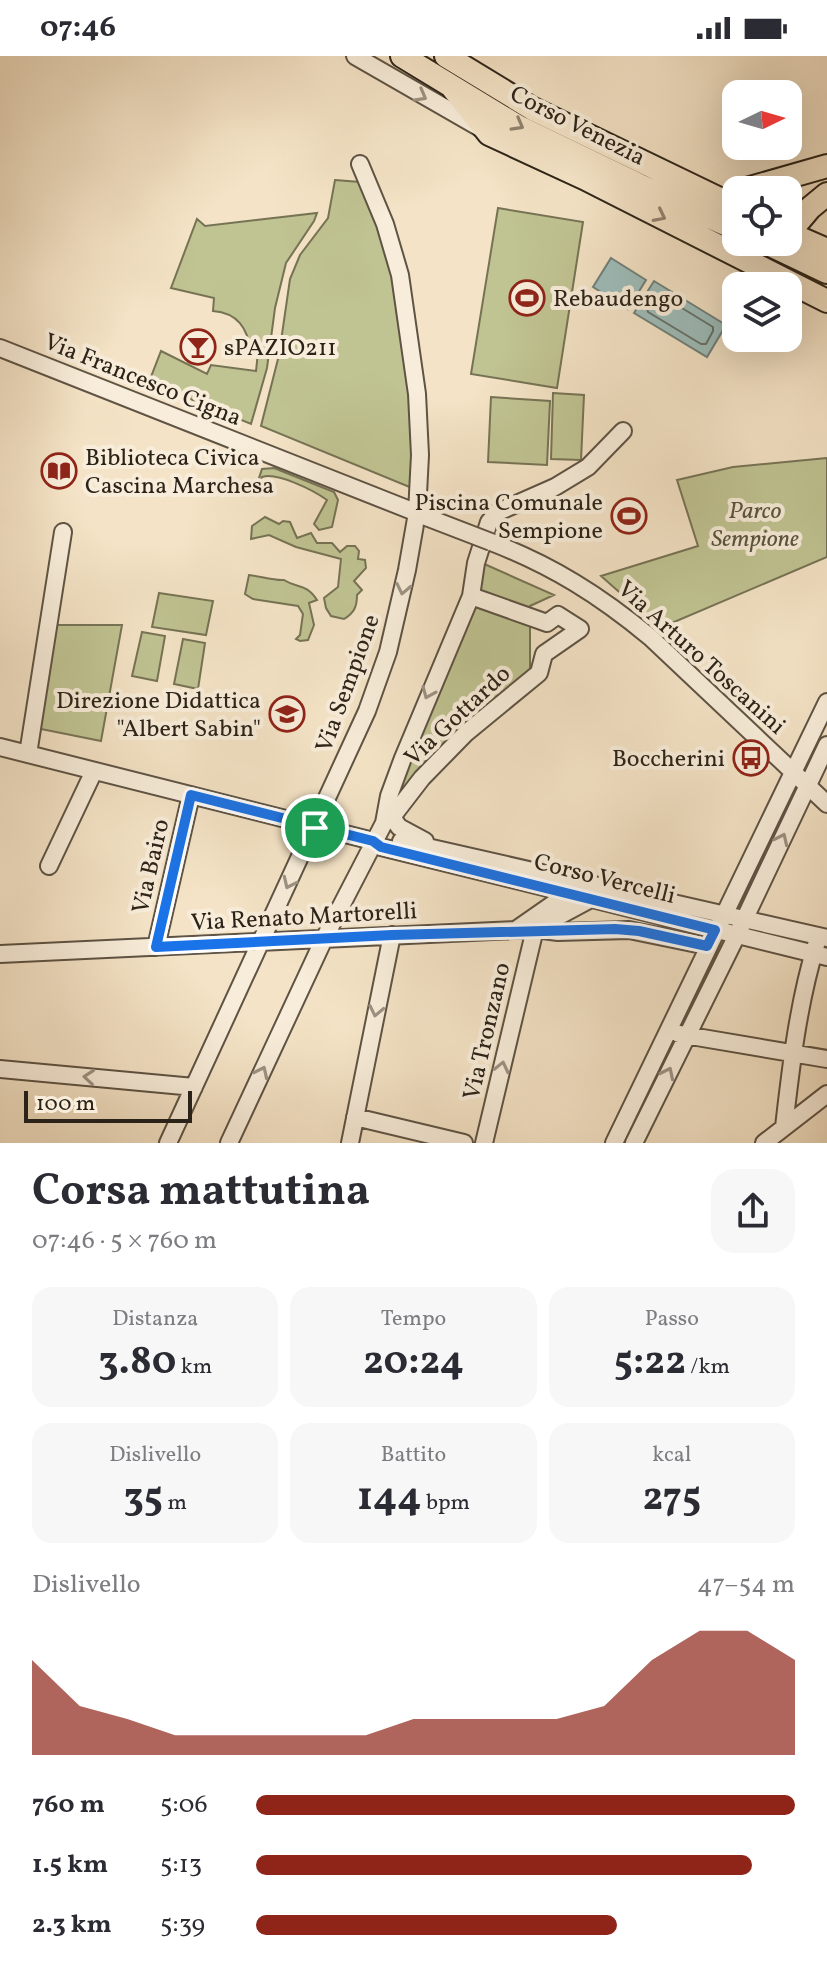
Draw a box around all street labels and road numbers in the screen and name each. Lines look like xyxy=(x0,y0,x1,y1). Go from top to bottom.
street label: Corso Venezia xyxy=(503,78,651,176)
street label: Via Francesco Cigna xyxy=(38,326,246,436)
street label: Via Arturo Toscanini xyxy=(609,574,792,743)
street label: Via Sempione xyxy=(308,610,390,757)
street label: Via Gottardo xyxy=(398,658,519,775)
street label: Via Bairo xyxy=(125,816,179,917)
street label: Corso Vercelli xyxy=(530,846,679,914)
street label: Via Renato Martorelli xyxy=(190,895,418,941)
street label: Via Tronzano xyxy=(456,960,520,1103)

